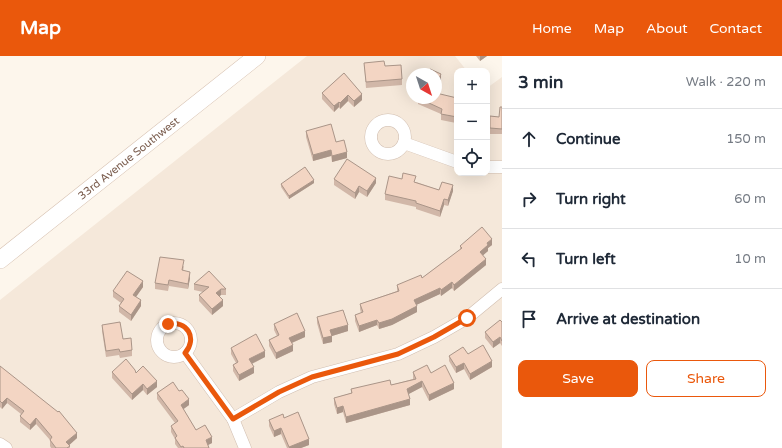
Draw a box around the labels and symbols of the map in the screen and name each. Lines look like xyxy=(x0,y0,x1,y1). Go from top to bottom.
north arrow xyxy=(406,68,442,104)
street label: 33rd Avenue Southwest xyxy=(76,114,182,202)
route start xyxy=(458,309,476,327)
route end xyxy=(159,315,177,333)

